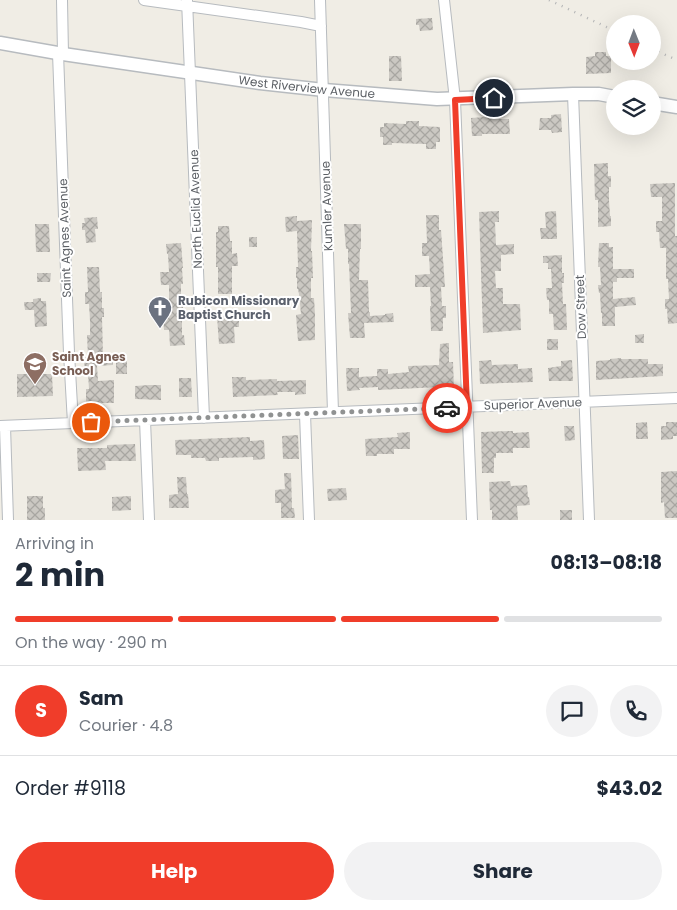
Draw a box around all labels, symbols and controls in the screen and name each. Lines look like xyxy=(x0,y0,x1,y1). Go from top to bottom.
north arrow xyxy=(606,15,661,70)
map controls xyxy=(606,15,661,135)
street label: West Riverview Avenue xyxy=(237,71,376,102)
pin xyxy=(473,77,515,119)
button: layers xyxy=(606,80,661,135)
icon: home xyxy=(480,84,508,112)
street label: North Euclid Avenue xyxy=(185,149,206,269)
street label: Kumler Avenue xyxy=(316,161,337,251)
street label: Saint Agnes Avenue xyxy=(54,178,75,298)
street label: Dow Street xyxy=(571,275,590,339)
place label: Rubicon Missionary Baptist Church xyxy=(178,292,300,323)
church icon: Rubicon Missionary Baptist Church xyxy=(147,295,173,329)
place label: Saint Agnes School xyxy=(52,348,126,379)
school or university icon: Saint Agnes School xyxy=(22,351,48,385)
courier xyxy=(422,383,472,433)
street label: Superior Avenue xyxy=(484,393,582,414)
icon: car xyxy=(433,394,461,422)
pin xyxy=(70,401,112,443)
icon: bag xyxy=(77,408,105,436)
text: Arriving in xyxy=(15,532,94,555)
text: 08:13–08:18 xyxy=(551,549,662,576)
text: 2 min xyxy=(15,552,105,597)
text: On the way · 290 m xyxy=(15,631,167,654)
text: Sam xyxy=(79,685,124,712)
button: chat xyxy=(546,685,598,737)
button: phone xyxy=(610,685,662,737)
text: S xyxy=(35,697,47,724)
text: Courier · 4.8 xyxy=(79,714,173,737)
text: Order #9118 xyxy=(15,775,126,802)
text: $43.02 xyxy=(597,775,662,802)
button: Help xyxy=(15,842,334,900)
button: Share xyxy=(344,842,662,900)

